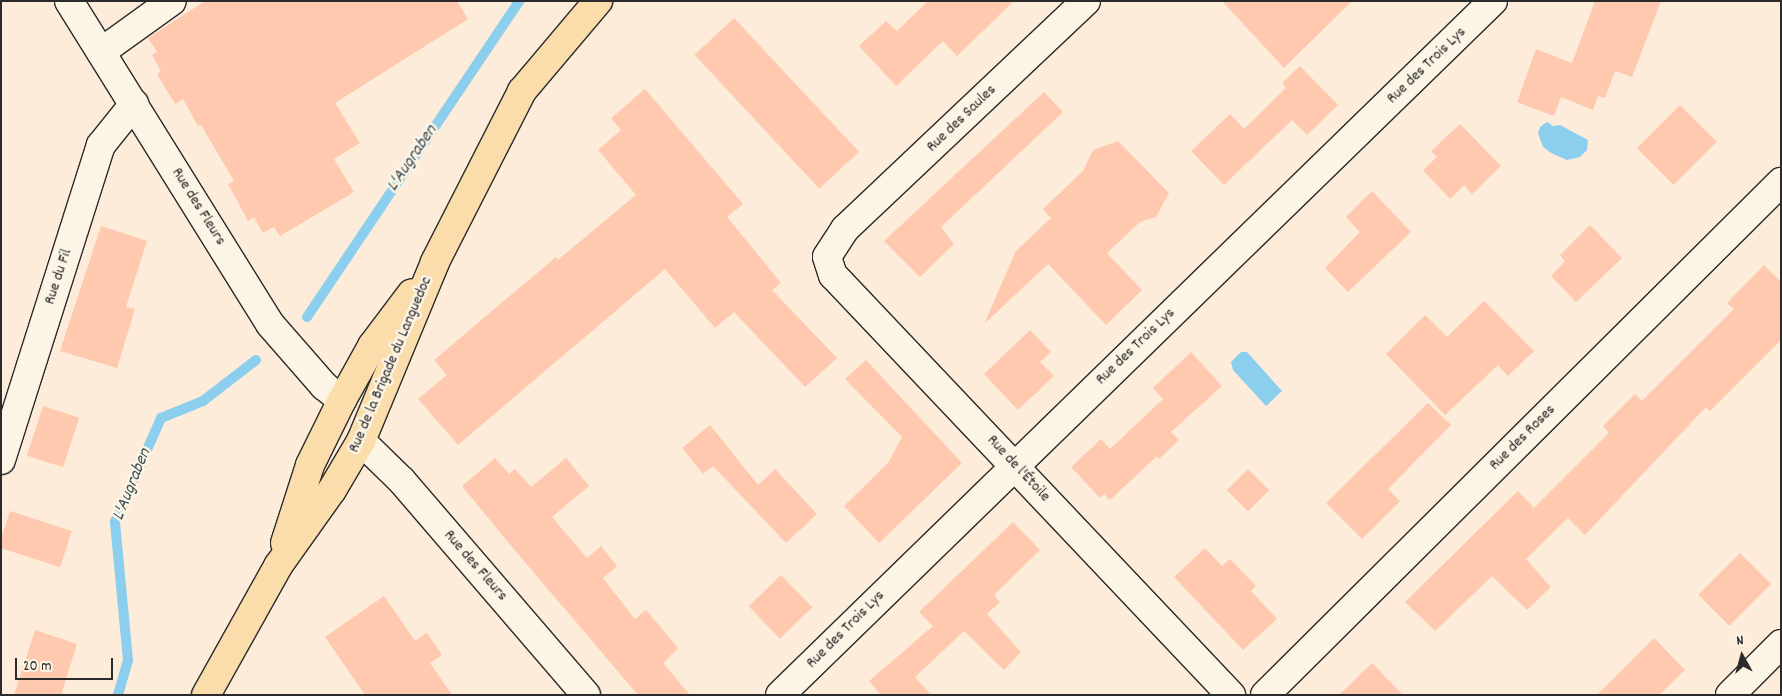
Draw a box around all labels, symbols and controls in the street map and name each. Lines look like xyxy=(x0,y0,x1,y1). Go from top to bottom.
street label: Rue des Trois Lys xyxy=(1383,23,1471,109)
street label: Rue des Saules xyxy=(923,81,1001,157)
water label: L'Augraben xyxy=(383,122,443,196)
street label: Rue des Fleurs xyxy=(167,165,229,249)
street label: Rue du Fil xyxy=(41,247,77,307)
street label: Rue de la Brigade du Languedoc xyxy=(345,274,437,456)
street label: Rue des Trois Lys xyxy=(1092,304,1180,390)
street label: Rue des Roses xyxy=(1486,401,1560,475)
street label: Rue de l'Étoile xyxy=(982,432,1054,506)
water label: L'Augraben xyxy=(109,446,157,524)
street label: Rue des Fleurs xyxy=(439,527,511,605)
street label: Rue des Trois Lys xyxy=(803,587,889,673)
north arrow xyxy=(1717,631,1767,681)
text: N xyxy=(1736,631,1745,651)
scale bar xyxy=(18,648,115,680)
text: 20 m xyxy=(23,656,51,678)

